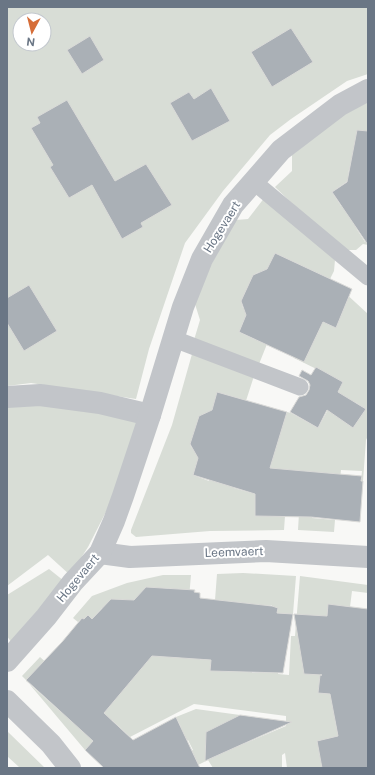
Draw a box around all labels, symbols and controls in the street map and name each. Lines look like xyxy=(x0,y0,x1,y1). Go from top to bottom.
north arrow xyxy=(12,12,52,52)
text: N xyxy=(26,35,36,48)
street label: Hogevaert xyxy=(201,198,244,255)
street label: Leemvaert xyxy=(204,544,264,560)
street label: Hogevaert xyxy=(54,551,102,605)

